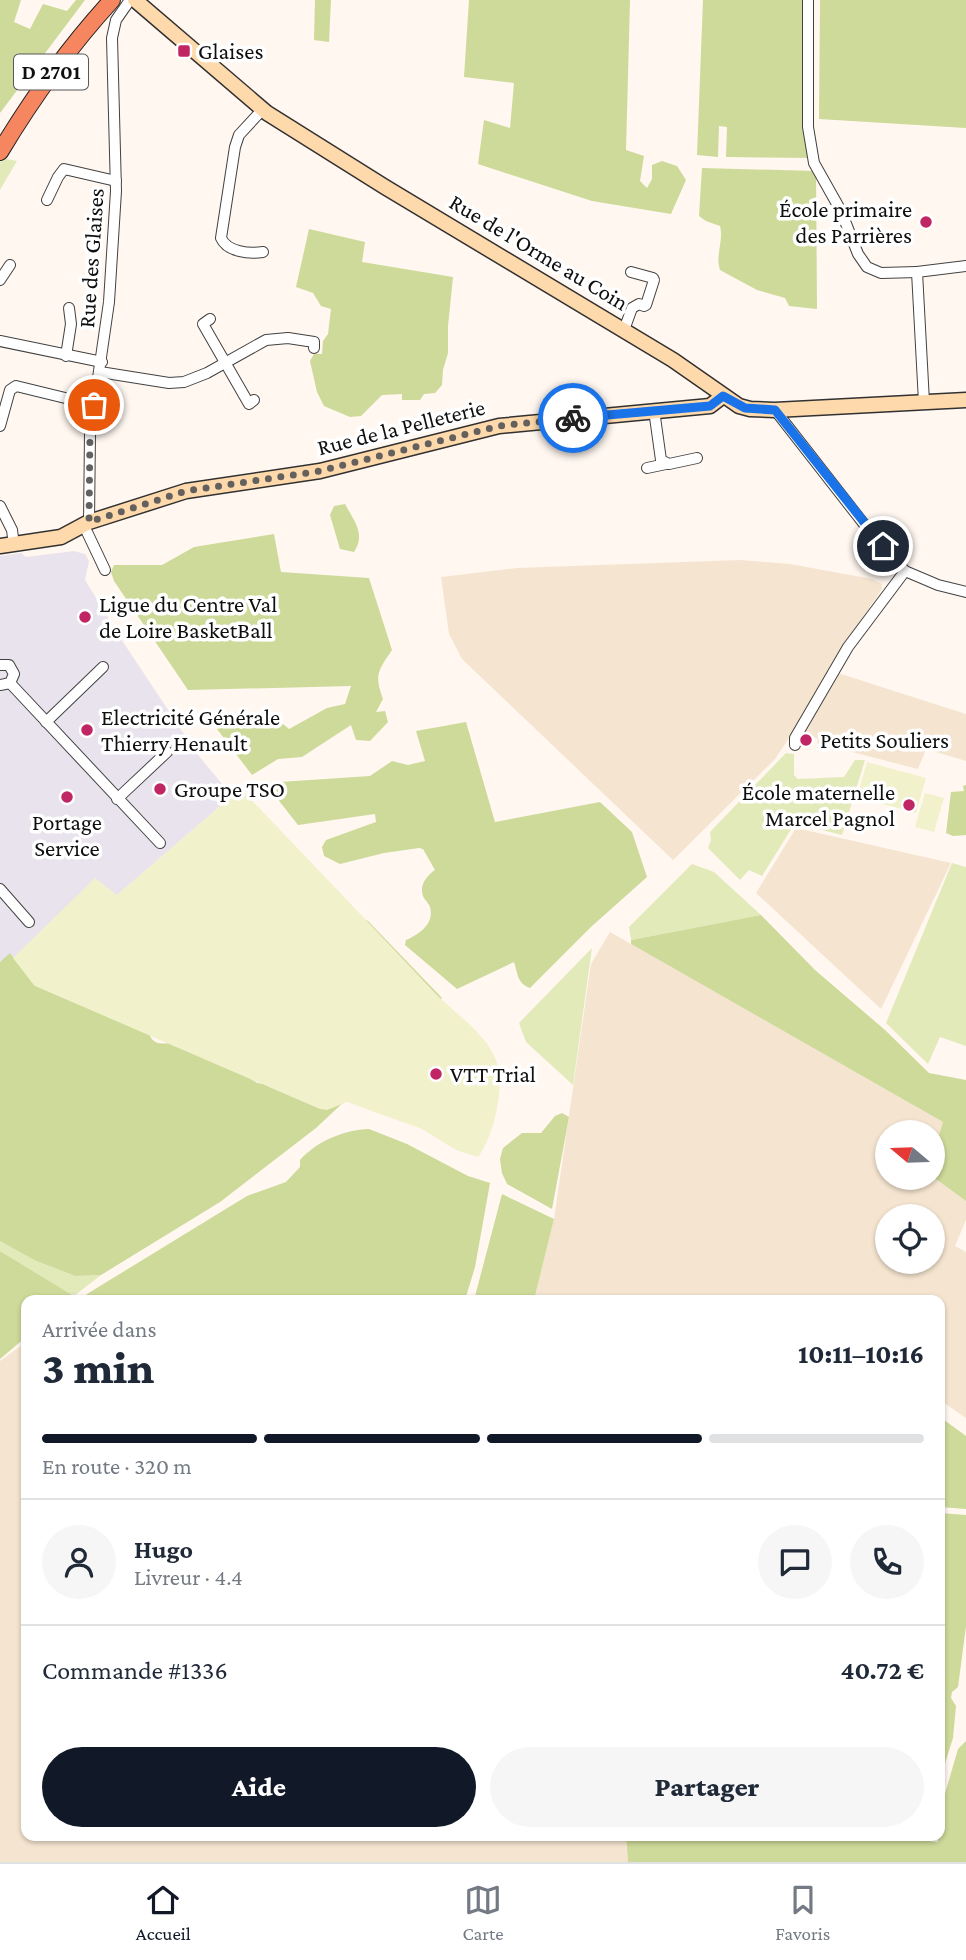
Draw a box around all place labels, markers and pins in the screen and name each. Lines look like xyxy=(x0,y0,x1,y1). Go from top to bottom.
place label: Glaises xyxy=(198,38,263,64)
marker: Glaises xyxy=(176,43,192,59)
place label: École primaire des Parrières xyxy=(779,196,912,248)
marker: École primaire des Parrières xyxy=(918,214,934,230)
pin xyxy=(64,375,124,435)
pin xyxy=(853,516,913,576)
place label: Ligue du Centre Val de Loire BasketBall xyxy=(99,591,277,643)
marker: Ligue du Centre Val de Loire BasketBall xyxy=(77,609,93,625)
place label: Electricité Générale Thierry Henault xyxy=(101,704,280,756)
marker: Electricité Générale Thierry Henault xyxy=(79,722,95,738)
place label: Petits Souliers xyxy=(820,727,949,753)
marker: Petits Souliers xyxy=(798,732,814,748)
place label: Groupe TSO xyxy=(174,776,285,802)
place label: École maternelle Marcel Pagnol xyxy=(742,779,895,831)
marker: Groupe TSO xyxy=(152,781,168,797)
marker: Portage Service xyxy=(59,789,75,805)
marker: École maternelle Marcel Pagnol xyxy=(901,797,917,813)
place label: Portage Service xyxy=(32,809,102,861)
place label: VTT Trial xyxy=(450,1061,536,1087)
marker: VTT Trial xyxy=(428,1066,444,1082)

